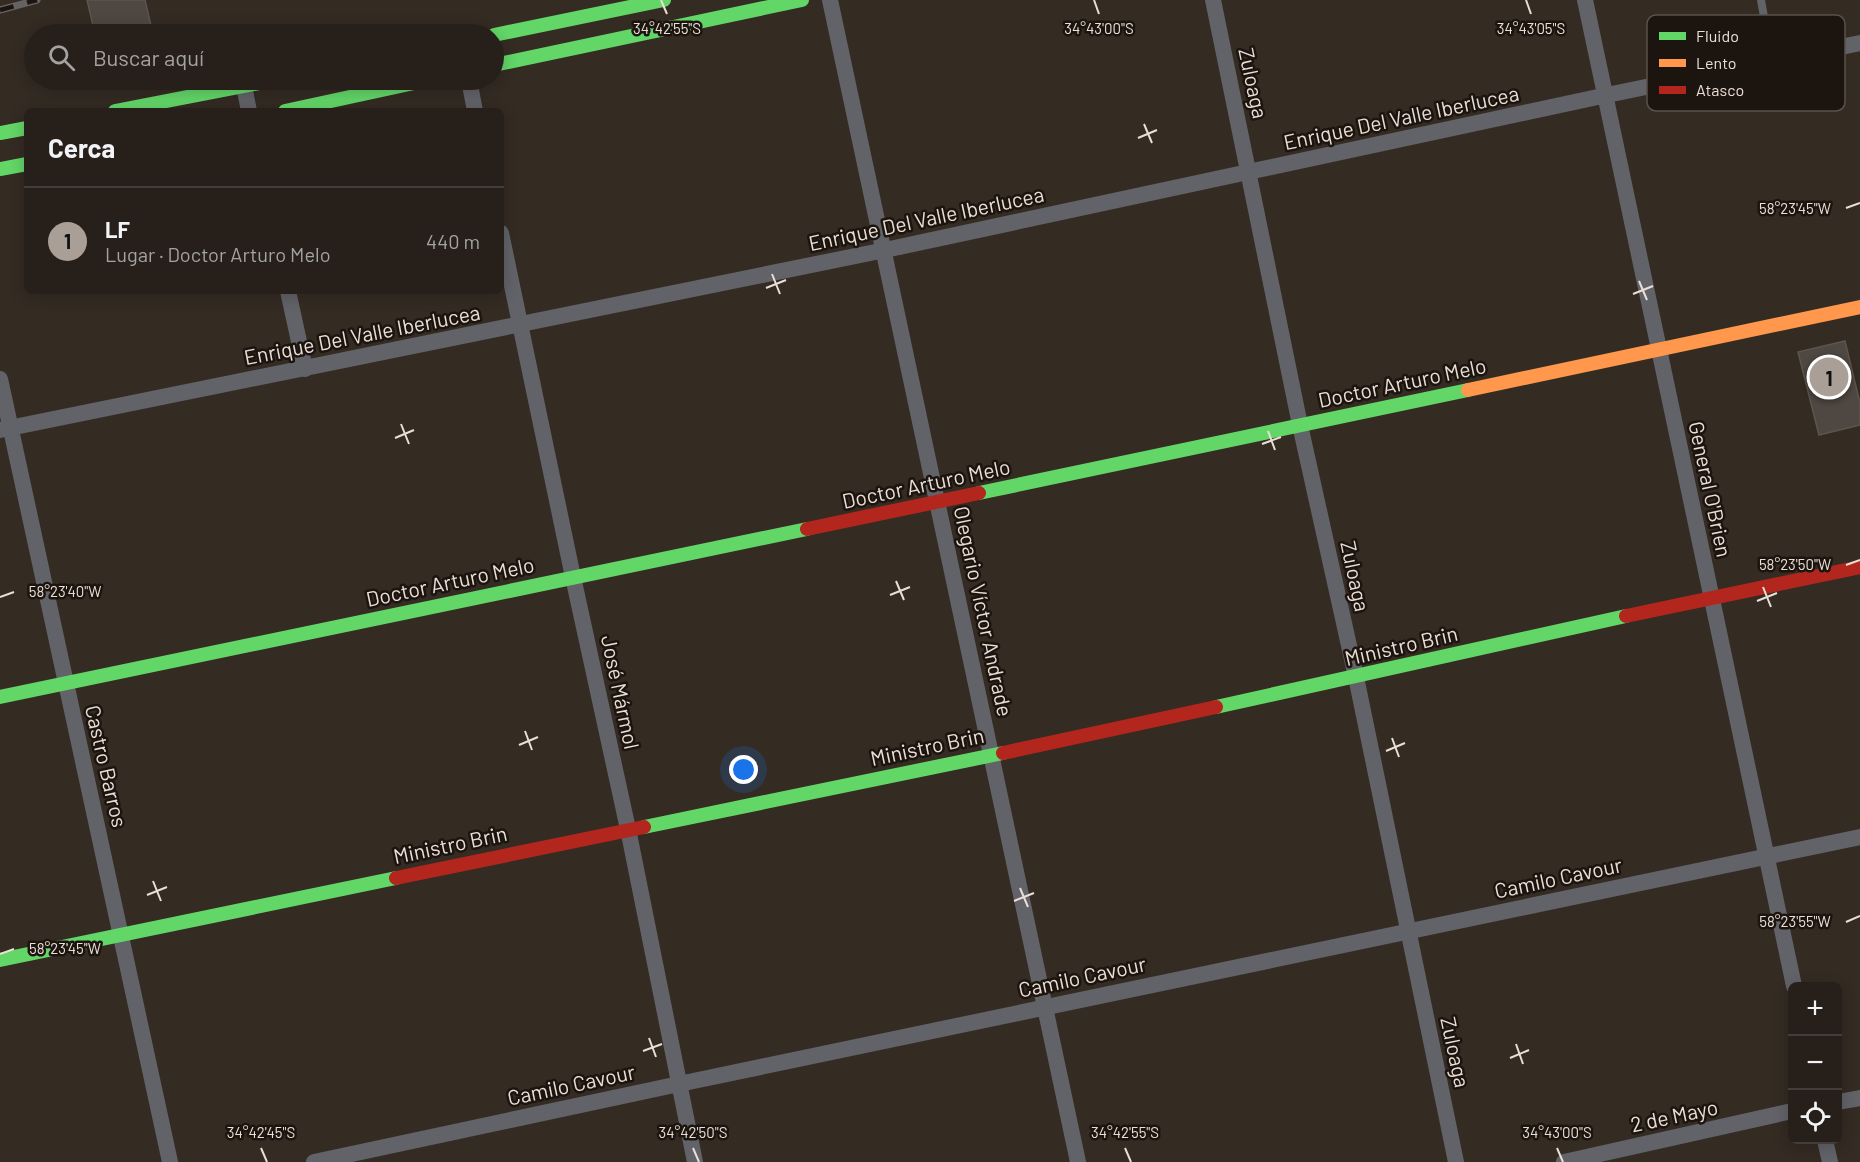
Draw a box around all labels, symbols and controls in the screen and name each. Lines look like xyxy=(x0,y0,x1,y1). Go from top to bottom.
legend xyxy=(1647,15,1845,111)
text: 34°42'55"S xyxy=(633,19,701,37)
text: 34°43'00"S xyxy=(1064,19,1134,37)
text: 34°43'05"S xyxy=(1497,19,1565,37)
search box xyxy=(24,24,504,90)
text: Fluido xyxy=(1696,26,1739,45)
icon: search xyxy=(45,41,78,74)
text: Buscar aquí xyxy=(93,44,204,70)
street label: Zuloaga xyxy=(1234,45,1274,121)
text: Lento xyxy=(1696,53,1737,72)
street label: Enrique Del Valle Iberlucea xyxy=(1281,80,1521,154)
text: Atasco xyxy=(1696,80,1744,99)
text: Cerca xyxy=(48,132,115,163)
street label: Enrique Del Valle Iberlucea xyxy=(806,181,1046,255)
text: 58°23'45"W xyxy=(1759,199,1831,217)
text: LF xyxy=(105,216,130,242)
text: 1 xyxy=(64,229,71,253)
text: 440 m xyxy=(426,229,480,253)
text: Lugar · Doctor Arturo Melo xyxy=(105,242,331,266)
street label: Enrique Del Valle Iberlucea xyxy=(242,299,482,369)
street label: Doctor Arturo Melo xyxy=(1316,352,1488,412)
pin: 1 xyxy=(1810,354,1848,400)
street label: General O'Brien xyxy=(1684,419,1738,559)
street label: Doctor Arturo Melo xyxy=(840,453,1012,513)
street label: Olegario Víctor Andrade xyxy=(949,504,1019,718)
street label: Zuloaga xyxy=(1336,538,1376,614)
street label: Doctor Arturo Melo xyxy=(364,551,536,611)
text: 58°23'50"W xyxy=(1759,555,1831,573)
text: 58°23'40"W xyxy=(29,582,101,600)
street label: Ministro Brin xyxy=(1342,620,1460,670)
street label: José Mármol xyxy=(597,633,645,751)
street label: Castro Barros xyxy=(81,702,133,830)
street label: Ministro Brin xyxy=(868,722,986,770)
your location xyxy=(729,755,758,784)
street label: Ministro Brin xyxy=(391,820,509,868)
street label: Camilo Cavour xyxy=(1492,851,1624,903)
text: 58°23'55"W xyxy=(1759,912,1831,930)
text: 58°23'45"W xyxy=(29,939,101,957)
street label: Camilo Cavour xyxy=(1016,950,1148,1002)
map controls xyxy=(1788,982,1842,1144)
button: + xyxy=(1788,982,1842,1036)
street label: Zuloaga xyxy=(1436,1014,1476,1090)
button: − xyxy=(1788,1036,1842,1090)
street label: Camilo Cavour xyxy=(505,1058,637,1110)
button: locate xyxy=(1788,1090,1842,1144)
street label: 2 de Mayo xyxy=(1628,1094,1720,1136)
text: 34°42'45"S xyxy=(227,1123,295,1141)
text: 34°42'50"S xyxy=(659,1123,727,1141)
text: 34°42'55"S xyxy=(1091,1123,1159,1141)
text: 34°43'00"S xyxy=(1522,1123,1592,1141)

